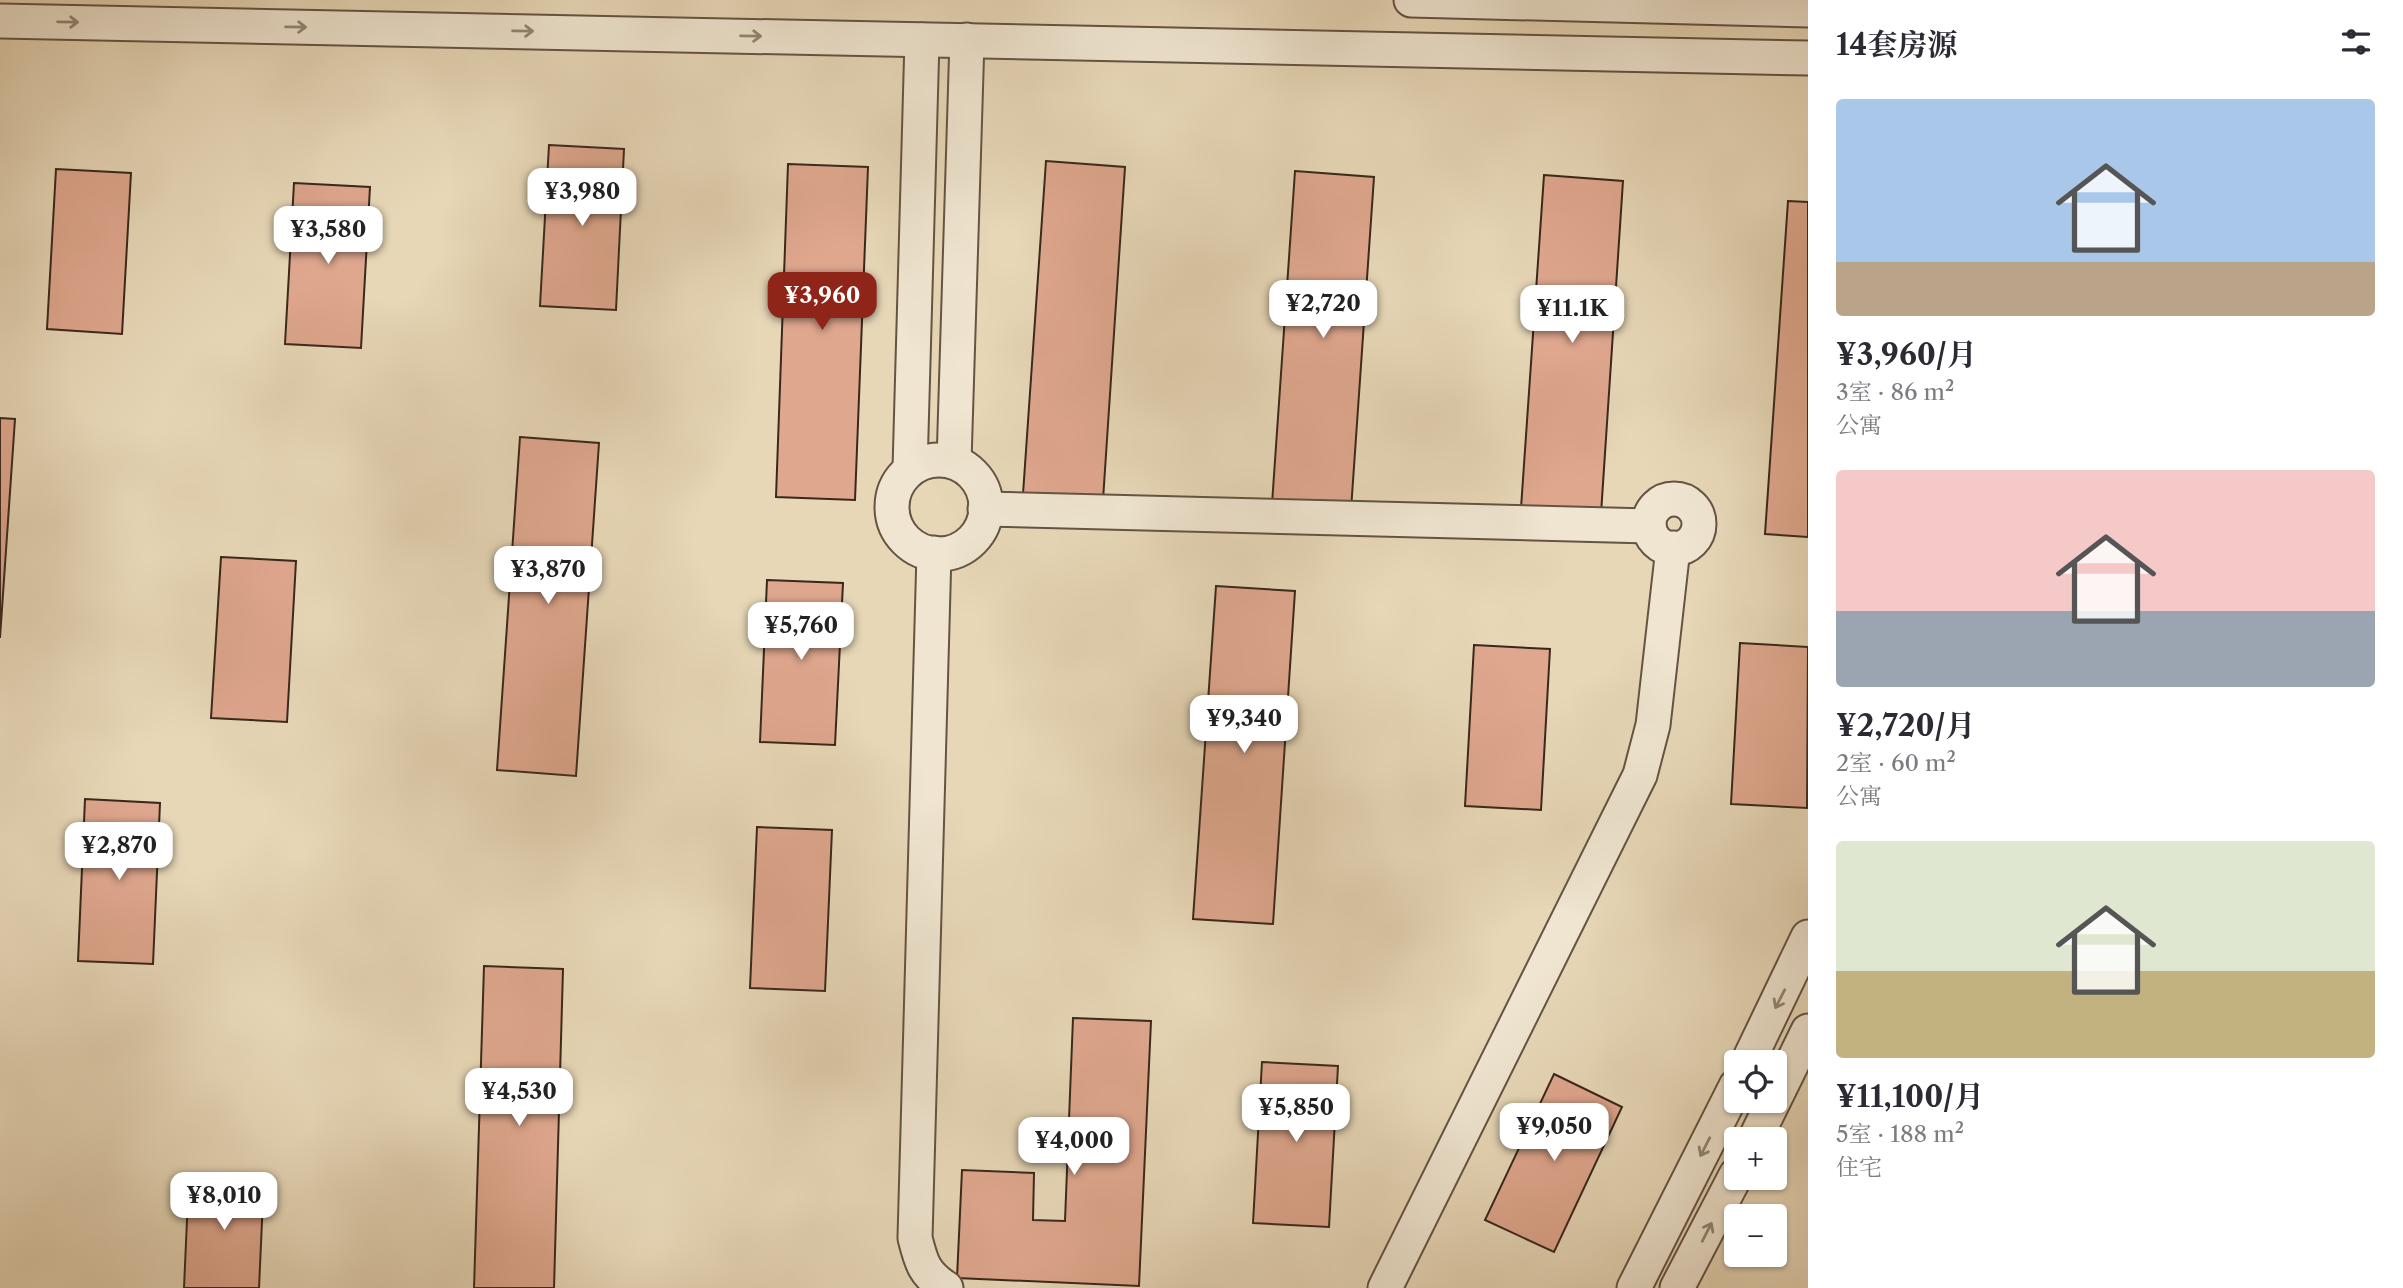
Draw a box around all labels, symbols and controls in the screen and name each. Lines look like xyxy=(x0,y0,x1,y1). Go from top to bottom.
one-way arrow xyxy=(56,15,79,29)
one-way arrow xyxy=(284,20,307,33)
icon: filters xyxy=(2337,23,2375,61)
one-way arrow xyxy=(511,25,534,38)
text: 14套房源 xyxy=(1836,26,1957,63)
one-way arrow xyxy=(739,29,762,43)
icon: home xyxy=(2043,145,2169,271)
pin: ¥3,980 xyxy=(525,168,639,228)
text: ¥3,980 xyxy=(543,177,621,205)
pin: ¥3,580 xyxy=(271,206,385,266)
text: ¥3,580 xyxy=(290,215,366,243)
pin: ¥3,960 xyxy=(765,272,879,332)
pin: ¥2,720 xyxy=(1266,280,1380,340)
text: ¥3,960 xyxy=(784,281,860,309)
pin: ¥11.1K xyxy=(1515,286,1629,345)
text: ¥2,720 xyxy=(1285,289,1361,317)
text: ¥11.1K xyxy=(1536,294,1608,322)
text: ¥3,960/月 xyxy=(1836,336,1977,373)
text: 3室 · 86 m² xyxy=(1836,378,1954,406)
text: 公寓 xyxy=(1836,411,1882,439)
icon: home xyxy=(2043,516,2169,642)
pin: ¥3,870 xyxy=(491,546,605,606)
text: ¥3,870 xyxy=(510,555,586,583)
pin: ¥5,760 xyxy=(744,602,858,662)
text: ¥5,760 xyxy=(764,611,838,639)
pin: ¥9,340 xyxy=(1187,696,1301,755)
text: ¥9,340 xyxy=(1206,704,1282,732)
text: ¥2,720/月 xyxy=(1836,707,1975,744)
text: 2室 · 60 m² xyxy=(1836,749,1956,777)
text: 公寓 xyxy=(1836,782,1882,810)
pin: ¥2,870 xyxy=(62,822,176,882)
text: ¥2,870 xyxy=(81,831,157,859)
icon: home xyxy=(2043,887,2169,1013)
one-way arrow xyxy=(1772,988,1786,1009)
map controls xyxy=(1724,1050,1787,1267)
button: locate xyxy=(1724,1050,1787,1113)
pin: ¥4,530 xyxy=(462,1068,576,1128)
text: ¥4,530 xyxy=(481,1077,557,1105)
text: ¥11,100/月 xyxy=(1836,1078,1984,1115)
pin: ¥5,850 xyxy=(1239,1084,1353,1144)
text: ¥5,850 xyxy=(1258,1093,1334,1121)
pin: ¥9,050 xyxy=(1497,1104,1611,1163)
text: ¥9,050 xyxy=(1516,1112,1592,1140)
pin: ¥4,000 xyxy=(1017,1118,1131,1177)
text: 5室 · 188 m² xyxy=(1836,1120,1964,1148)
text: ¥4,000 xyxy=(1034,1126,1114,1154)
button: + xyxy=(1724,1127,1787,1190)
one-way arrow xyxy=(1698,1136,1712,1157)
text: 住宅 xyxy=(1836,1153,1882,1181)
pin: ¥8,010 xyxy=(167,1172,281,1232)
text: ¥8,010 xyxy=(186,1181,262,1209)
button: − xyxy=(1724,1204,1787,1267)
one-way arrow xyxy=(1700,1222,1714,1242)

